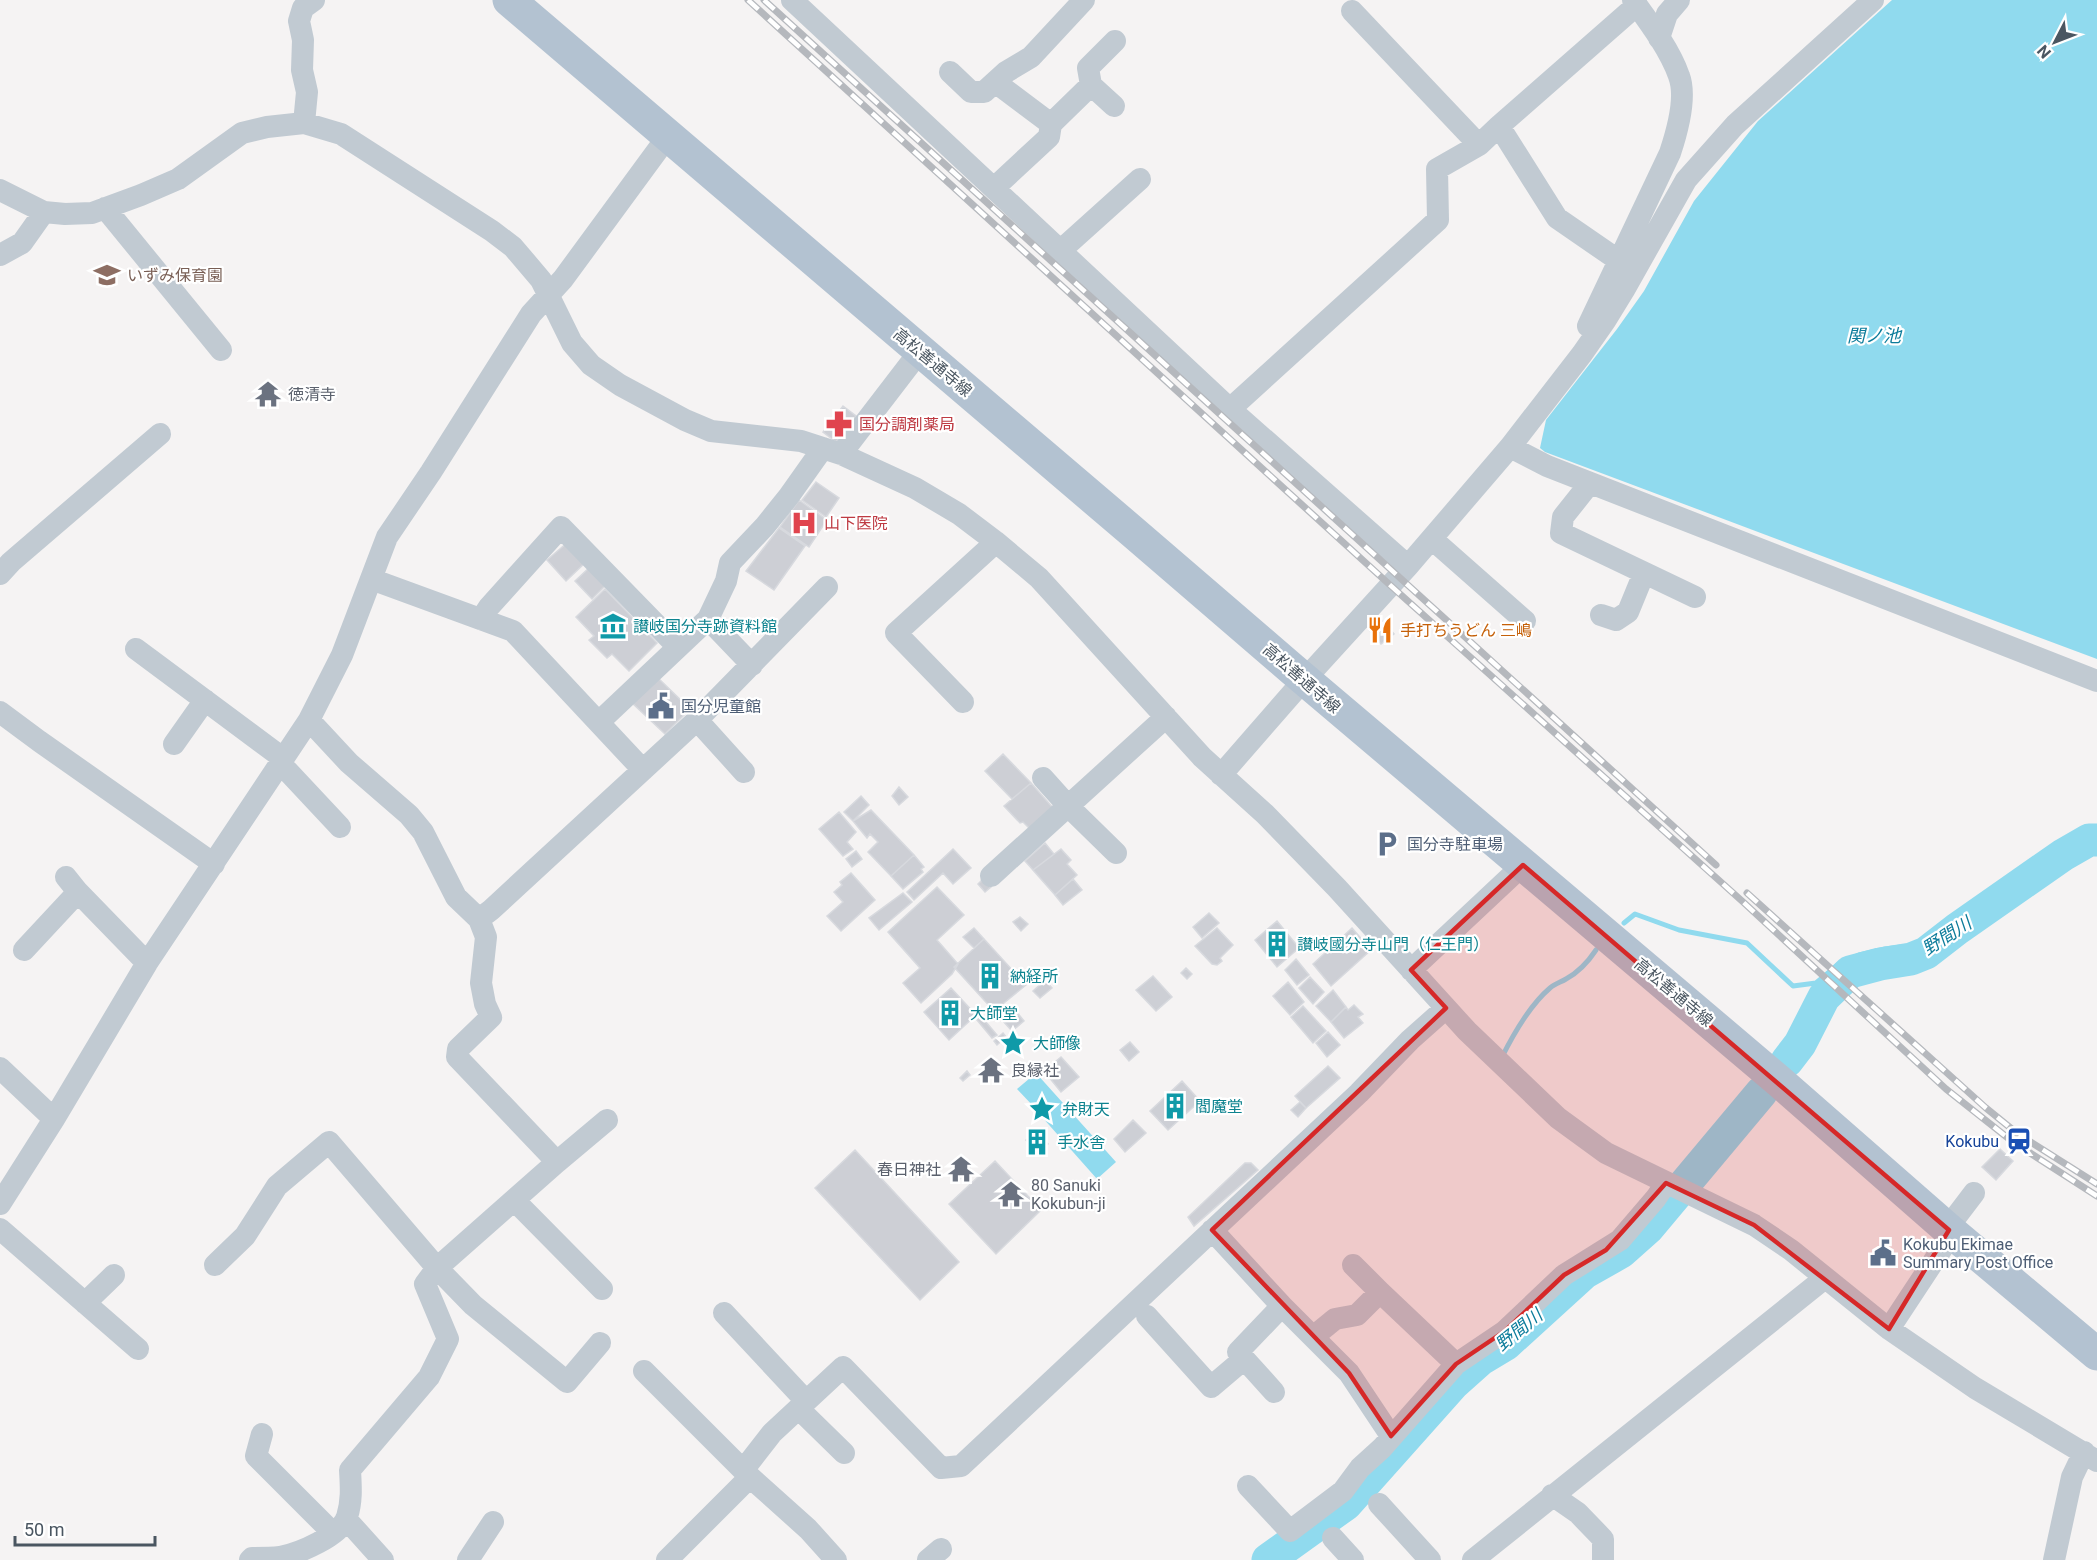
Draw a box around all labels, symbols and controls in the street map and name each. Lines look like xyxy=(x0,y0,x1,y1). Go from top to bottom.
north arrow xyxy=(2025,12,2085,72)
text: N xyxy=(2033,41,2055,62)
school or university icon: いずみ保育園 xyxy=(92,260,122,290)
place label: いずみ保育園 xyxy=(127,266,223,285)
street label: 高松善通寺線 xyxy=(890,324,976,401)
water label: 関ノ池 xyxy=(1847,325,1903,346)
temple icon: 徳清寺 xyxy=(253,379,283,409)
place label: 徳清寺 xyxy=(288,385,336,404)
pharmacy icon: 国分調剤薬局 xyxy=(824,409,854,439)
place label: 国分調剤薬局 xyxy=(859,415,955,434)
hospital icon: 山下医院 xyxy=(789,508,819,538)
place label: 山下医院 xyxy=(824,514,888,533)
museum icon: 讃岐国分寺跡資料館 xyxy=(598,611,628,641)
restaurant icon: 手打ちうどん 三嶋 xyxy=(1365,615,1395,645)
place label: 讃岐国分寺跡資料館 xyxy=(633,617,777,636)
place label: 手打ちうどん 三嶋 xyxy=(1400,621,1532,640)
street label: 高松善通寺線 xyxy=(1259,640,1344,717)
public building icon: 国分児童館 xyxy=(646,691,676,721)
place label: 国分児童館 xyxy=(681,697,761,716)
parking icon: 国分寺駐車場 xyxy=(1372,829,1402,859)
place label: 国分寺駐車場 xyxy=(1407,835,1503,854)
water label: 野間川 xyxy=(1918,911,1977,959)
building icon: 讃岐國分寺山門（仁王門） xyxy=(1262,929,1292,959)
place label: 讃岐國分寺山門（仁王門） xyxy=(1297,935,1489,954)
street label: 高松善通寺線 xyxy=(1631,954,1717,1031)
building icon: 納経所 xyxy=(975,961,1005,991)
place label: 納経所 xyxy=(1010,967,1058,986)
building icon: 大師堂 xyxy=(935,998,965,1028)
place label: 大師堂 xyxy=(970,1004,1018,1023)
place icon: 大師像 xyxy=(998,1028,1028,1058)
place label: 大師像 xyxy=(1033,1034,1081,1053)
temple icon: 良縁社 xyxy=(976,1055,1006,1085)
place label: 良縁社 xyxy=(1011,1061,1059,1080)
building icon: 閻魔堂 xyxy=(1160,1091,1190,1121)
place icon: 弁財天 xyxy=(1027,1094,1057,1124)
place label: 閻魔堂 xyxy=(1195,1097,1243,1116)
place label: 弁財天 xyxy=(1062,1100,1110,1119)
station icon: Kokubu xyxy=(2004,1126,2034,1156)
building icon: 手水舎 xyxy=(1022,1127,1052,1157)
place label: Kokubu xyxy=(1945,1132,1999,1151)
place label: 手水舎 xyxy=(1057,1133,1105,1152)
temple icon: 春日神社 xyxy=(946,1154,976,1184)
place label: 春日神社 xyxy=(877,1160,941,1179)
place label: 80 Sanuki Kokubun-ji xyxy=(1031,1176,1106,1213)
temple icon: 80 Sanuki Kokubun-ji xyxy=(996,1179,1026,1209)
place label: Kokubu Ekimae Summary Post Office xyxy=(1903,1235,2053,1272)
public building icon: Kokubu Ekimae Summary Post Office xyxy=(1868,1238,1898,1268)
water label: 野間川 xyxy=(1491,1303,1548,1355)
scale bar xyxy=(15,1509,154,1547)
text: 50 m xyxy=(24,1519,64,1540)

